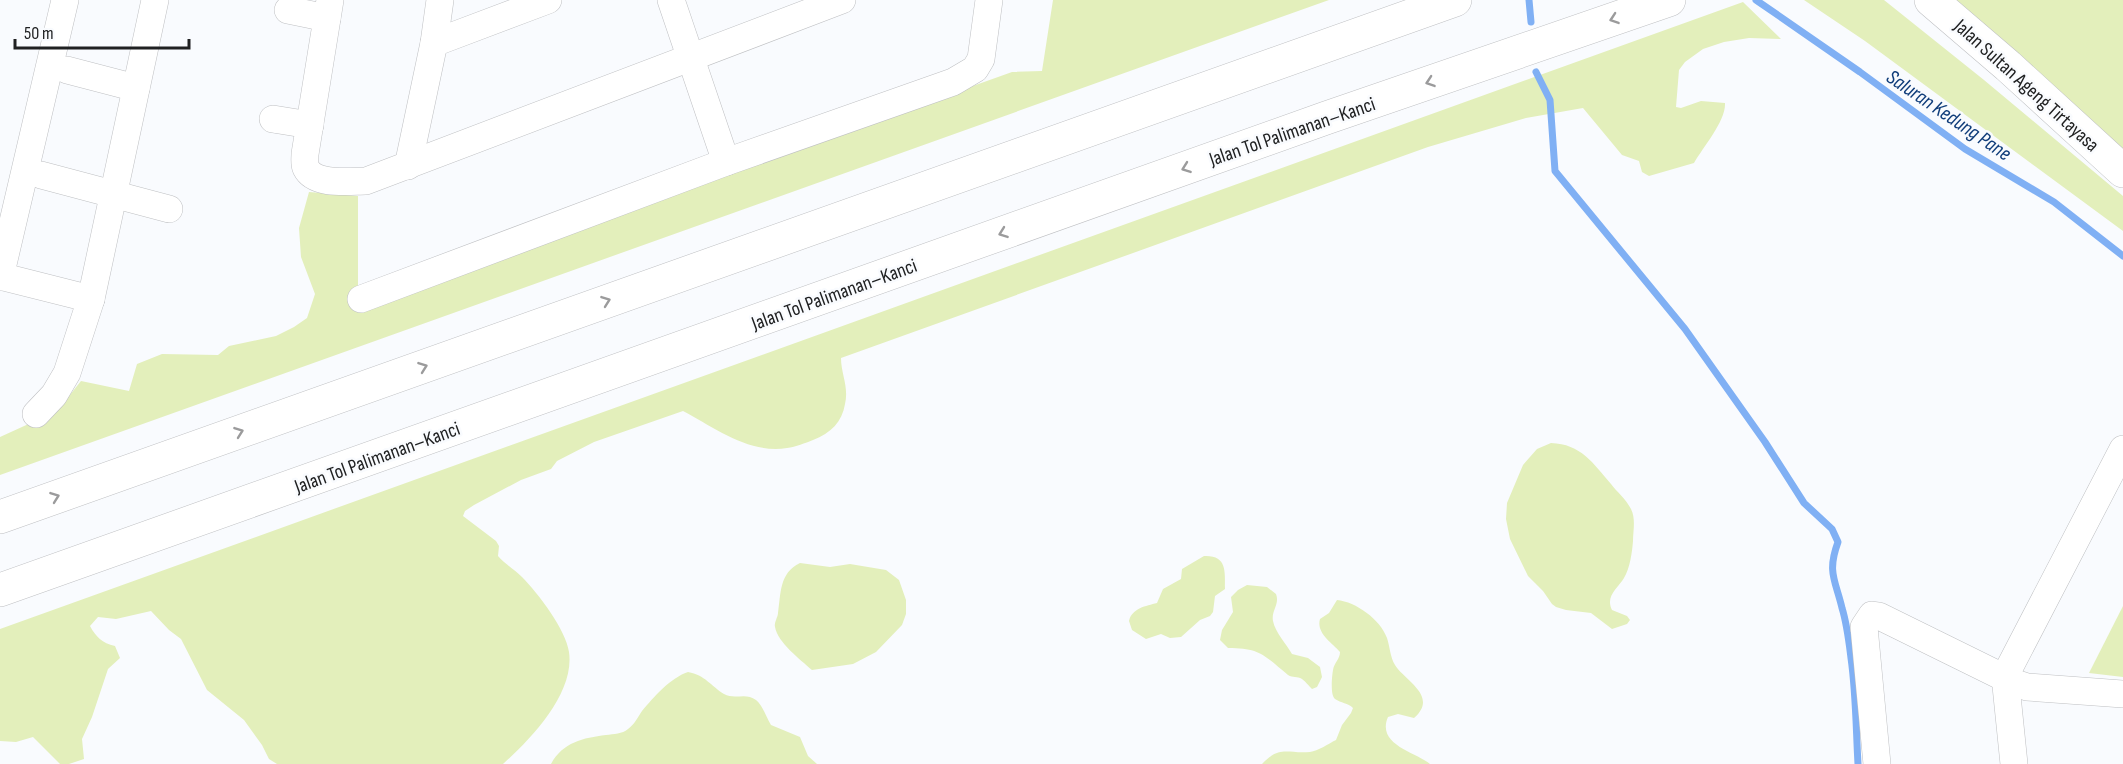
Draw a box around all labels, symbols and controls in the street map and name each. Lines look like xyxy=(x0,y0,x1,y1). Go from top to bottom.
scale bar xyxy=(15,12,189,50)
one-way arrow xyxy=(1609,12,1620,24)
street label: Jalan Sultan Ageng Tirtayasa xyxy=(1948,14,2104,157)
text: 50 m xyxy=(24,23,54,44)
water label: Saluran Kedung Pane xyxy=(1882,65,2016,166)
one-way arrow xyxy=(1425,75,1436,88)
street label: Jalan Tol Palimanan–Kanci xyxy=(1205,92,1379,172)
one-way arrow xyxy=(1181,160,1192,173)
one-way arrow xyxy=(998,226,1009,239)
street label: Jalan Tol Palimanan–Kanci xyxy=(747,254,920,336)
one-way arrow xyxy=(600,296,611,309)
one-way arrow xyxy=(417,361,427,374)
street label: Jalan Tol Palimanan–Kanci xyxy=(290,417,463,499)
one-way arrow xyxy=(233,426,244,439)
one-way arrow xyxy=(49,492,60,505)

